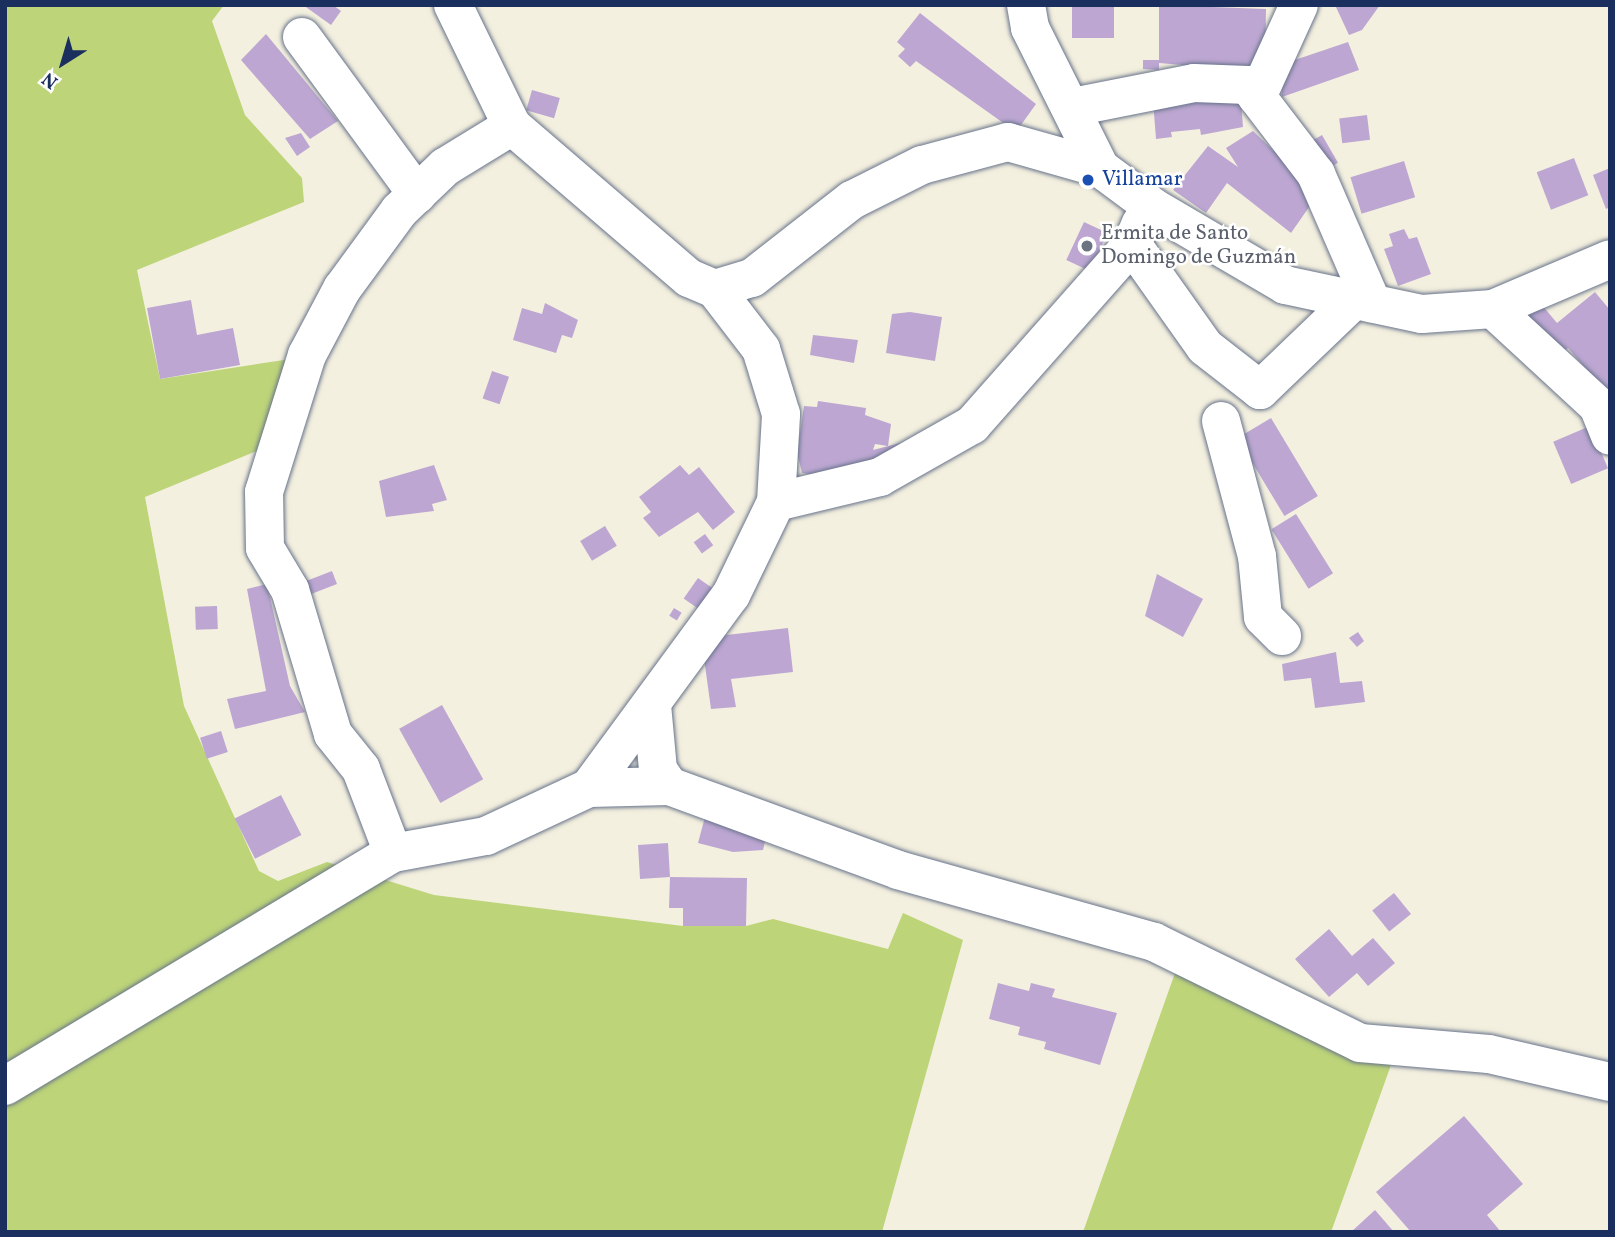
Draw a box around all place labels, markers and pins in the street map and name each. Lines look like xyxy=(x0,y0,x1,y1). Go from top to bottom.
place label: Villamar xyxy=(1102,167,1183,193)
marker: Villamar xyxy=(1080,172,1096,188)
place label: Ermita de Santo Domingo de Guzmán xyxy=(1101,221,1296,271)
marker: Ermita de Santo Domingo de Guzmán xyxy=(1079,238,1095,254)

